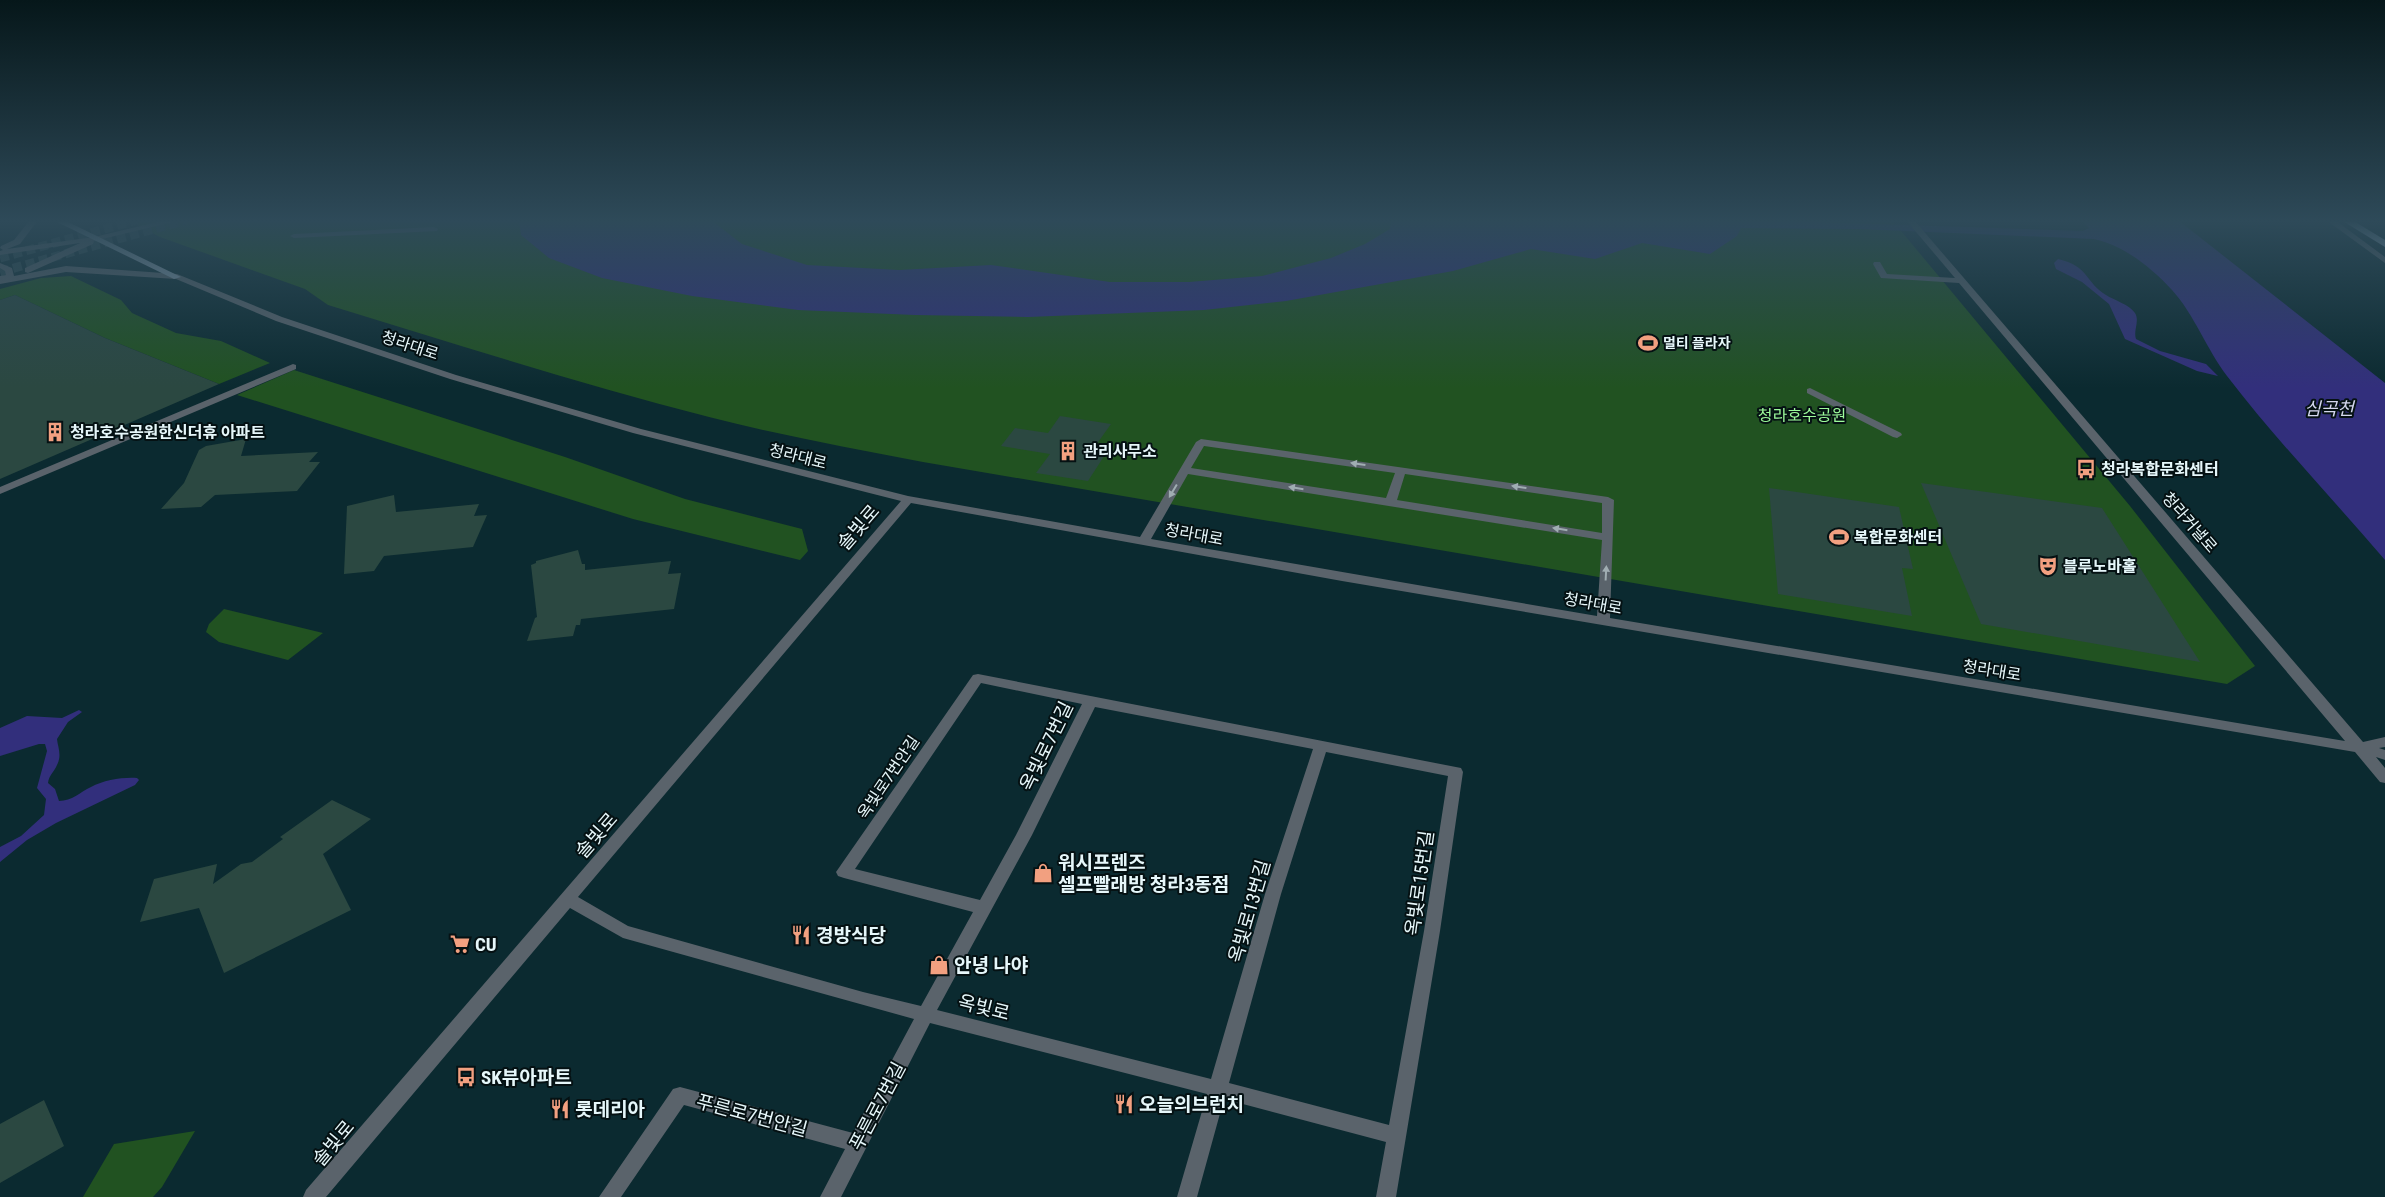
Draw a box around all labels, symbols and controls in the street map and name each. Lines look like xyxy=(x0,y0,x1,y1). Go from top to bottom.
street label: 청라대로 xyxy=(379,327,441,364)
sports icon: 멀티 플라자 xyxy=(1637,332,1659,354)
place label: 멀티 플라자 xyxy=(1663,335,1731,351)
water label: 심곡천 xyxy=(2304,398,2356,419)
park label: 청라호수공원 xyxy=(1758,406,1846,425)
building icon: 청라호수공원한신더휴 아파트 xyxy=(44,421,66,443)
place label: 청라호수공원한신더휴 아파트 xyxy=(70,423,265,442)
street label: 청라대로 xyxy=(767,440,829,473)
building icon: 관리사무소 xyxy=(1057,440,1079,462)
place label: 관리사무소 xyxy=(1083,442,1157,461)
bus stop icon: 청라복합문화센터 xyxy=(2075,458,2097,480)
one-way arrow xyxy=(1350,460,1366,468)
place label: 청라복합문화센터 xyxy=(2101,460,2219,479)
one-way arrow xyxy=(1169,483,1177,498)
one-way arrow xyxy=(1287,483,1303,491)
one-way arrow xyxy=(1511,483,1527,491)
street label: 청라커낼로 xyxy=(2158,488,2221,557)
street label: 솔빛로 xyxy=(832,500,884,555)
street label: 청라대로 xyxy=(1163,520,1225,549)
one-way arrow xyxy=(1552,525,1568,533)
sports icon: 복합문화센터 xyxy=(1828,526,1850,548)
place label: 복합문화센터 xyxy=(1854,528,1942,547)
theatre icon: 블루노바홀 xyxy=(2037,555,2059,577)
place label: 블루노바홀 xyxy=(2063,557,2137,576)
one-way arrow xyxy=(1603,565,1611,581)
street label: 청라대로 xyxy=(1562,589,1624,618)
street label: 청라대로 xyxy=(1961,657,2023,685)
street label: 옥빛로7번길 xyxy=(1015,698,1078,795)
street label: 옥빛로7번안길 xyxy=(854,732,923,822)
street label: 솔빛로 xyxy=(570,808,622,863)
street label: 옥빛로15번길 xyxy=(1401,829,1438,937)
place label: 워시프렌즈 셀프빨래방 청라3동점 xyxy=(1058,851,1229,896)
street label: 옥빛로13번길 xyxy=(1224,857,1275,965)
shop icon: 워시프렌즈 셀프빨래방 청라3동점 xyxy=(1032,862,1054,884)
restaurant icon: 경방식당 xyxy=(790,924,812,946)
place label: 경방식당 xyxy=(816,924,886,947)
supermarket icon: CU xyxy=(449,933,471,955)
place label: CU xyxy=(475,933,497,956)
shop icon: 안녕 나야 xyxy=(928,954,950,976)
place label: 안녕 나야 xyxy=(954,954,1029,977)
street label: 옥빛로 xyxy=(956,990,1012,1025)
street label: 푸른로7번길 xyxy=(845,1058,910,1154)
bus stop icon: SK뷰아파트 xyxy=(455,1066,477,1088)
place label: SK뷰아파트 xyxy=(481,1066,572,1089)
street label: 푸른로7번안길 xyxy=(694,1090,810,1141)
restaurant icon: 오늘의브런치 xyxy=(1113,1093,1135,1115)
place label: 오늘의브런치 xyxy=(1139,1093,1244,1116)
restaurant icon: 롯데리아 xyxy=(549,1098,571,1120)
place label: 롯데리아 xyxy=(575,1098,645,1121)
street label: 솔빛로 xyxy=(308,1116,359,1171)

